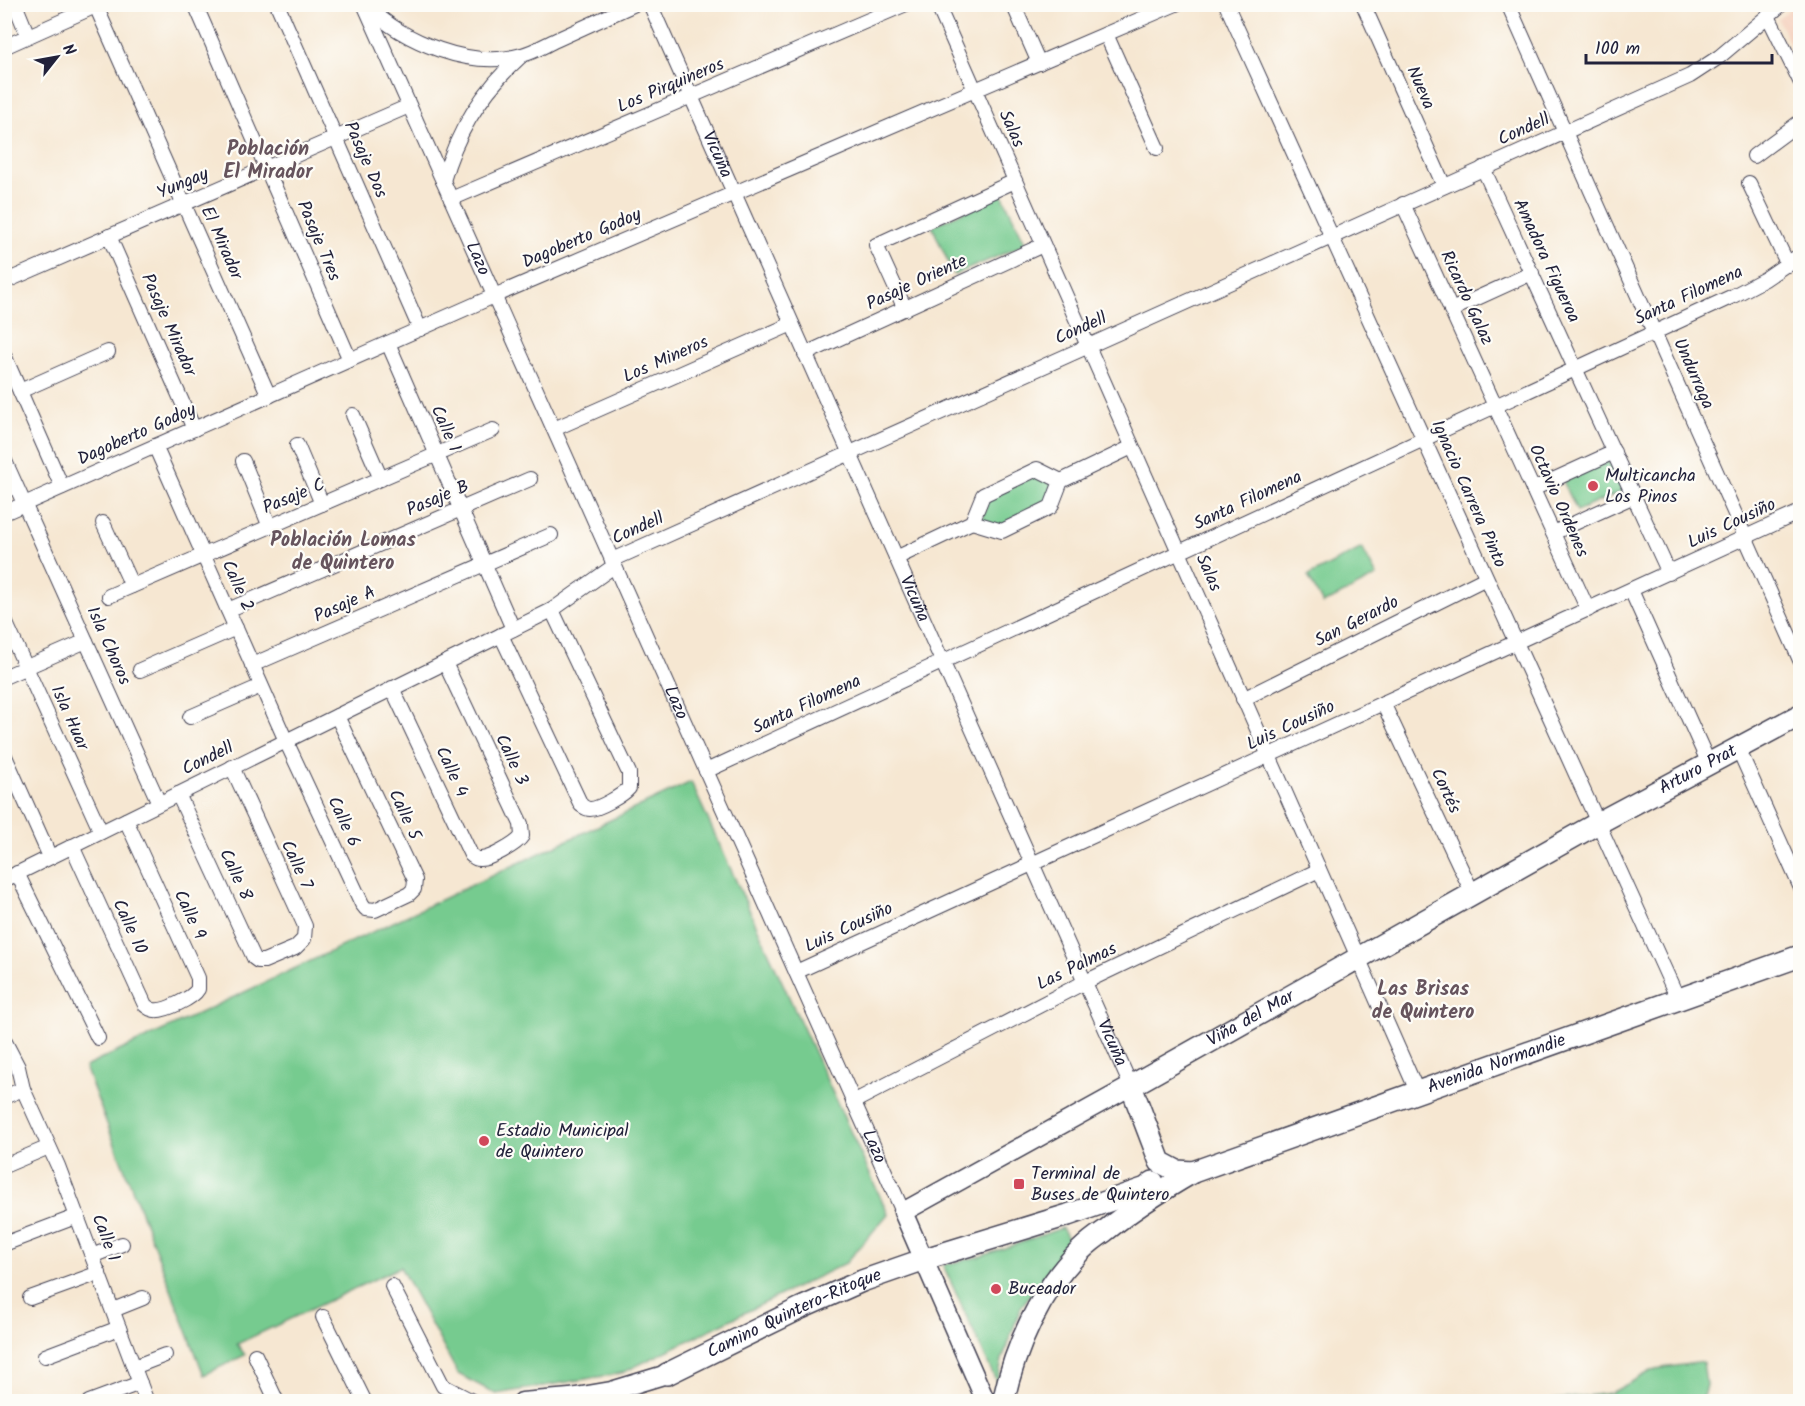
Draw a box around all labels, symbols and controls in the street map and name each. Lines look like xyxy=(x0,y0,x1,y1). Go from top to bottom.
north arrow xyxy=(27,27,87,87)
scale bar xyxy=(1586,27,1772,65)
text: 100 m xyxy=(1595,35,1640,64)
text: N xyxy=(55,39,82,61)
street label: Los Pirquineros xyxy=(613,50,729,122)
street label: Nueva xyxy=(1398,62,1442,114)
street label: Condell xyxy=(1493,105,1555,154)
street label: Salas xyxy=(990,106,1032,153)
street label: Pasaje Dos xyxy=(335,117,395,203)
street label: Vicuña xyxy=(694,127,740,183)
district label: Población El Mirador xyxy=(224,134,313,189)
street label: Yungay xyxy=(152,160,214,208)
street label: Amadora Figueroa xyxy=(1505,194,1587,328)
street label: Pasaje Tres xyxy=(288,196,348,286)
street label: El Mirador xyxy=(192,201,251,286)
street label: Dagoberto Godoy xyxy=(518,201,647,277)
street label: Lazo xyxy=(457,237,498,280)
street label: Ricardo Galaz xyxy=(1431,246,1501,350)
street label: Pasaje Oriente xyxy=(862,247,972,319)
street label: Santa Filomena xyxy=(1630,258,1748,334)
street label: Pasaje Mirador xyxy=(132,269,204,382)
street label: Condell xyxy=(1050,304,1112,353)
street label: Los Mineros xyxy=(619,328,714,392)
street label: Undurraga xyxy=(1664,334,1722,414)
street label: Dagoberto Godoy xyxy=(73,396,202,474)
street label: Calle 1 xyxy=(422,401,468,457)
street label: Ignacio Carrera Pinto xyxy=(1422,415,1514,573)
street label: Octavio Ordenes xyxy=(1520,440,1596,563)
place label: Multicancha Los Pinos xyxy=(1605,462,1696,512)
street label: Santa Filomena xyxy=(1189,463,1307,539)
street label: Pasaje C xyxy=(258,471,330,523)
street label: Pasaje B xyxy=(402,473,474,525)
marker: Multicancha Los Pinos xyxy=(1586,479,1600,493)
street label: Luis Cousiño xyxy=(1683,491,1781,557)
street label: Condell xyxy=(607,504,669,553)
district label: Población Lomas de Quintero xyxy=(270,525,417,580)
street label: Salas xyxy=(1187,550,1229,597)
street label: Calle 2 xyxy=(213,556,261,616)
street label: Vicuña xyxy=(891,571,938,627)
street label: Pasaje A xyxy=(309,578,381,632)
street label: San Gerardo xyxy=(1310,588,1404,656)
street label: Isla Choros xyxy=(78,602,138,690)
street label: Santa Filomena xyxy=(748,667,866,743)
street label: Isla Huar xyxy=(42,681,97,756)
street label: Lazo xyxy=(655,681,696,724)
street label: Luis Cousiño xyxy=(1242,693,1340,759)
street label: Calle 3 xyxy=(487,730,535,790)
street label: Condell xyxy=(177,734,239,784)
street label: Arturo Prat xyxy=(1654,736,1743,802)
street label: Calle 4 xyxy=(427,742,475,802)
street label: Cortés xyxy=(1422,763,1468,819)
street label: Calle 5 xyxy=(380,785,429,846)
street label: Calle 6 xyxy=(319,792,367,852)
street label: Calle 7 xyxy=(272,835,320,895)
street label: Calle 8 xyxy=(210,844,260,906)
street label: Calle 9 xyxy=(165,885,213,945)
street label: Calle 10 xyxy=(104,895,154,959)
street label: Luis Cousiño xyxy=(800,895,898,961)
street label: Las Palmas xyxy=(1032,935,1122,999)
district label: Las Brisas de Quintero xyxy=(1372,974,1474,1029)
street label: Viña del Mar xyxy=(1202,982,1301,1055)
street label: Vicuña xyxy=(1089,1015,1135,1071)
street label: Avenida Normandie xyxy=(1423,1026,1570,1102)
place label: Estadio Municipal de Quintero xyxy=(496,1117,629,1167)
street label: Lazo xyxy=(854,1125,894,1168)
marker: Estadio Municipal de Quintero xyxy=(477,1134,491,1148)
place label: Terminal de Buses de Quintero xyxy=(1031,1160,1169,1210)
marker: Terminal de Buses de Quintero xyxy=(1012,1177,1026,1191)
street label: Calle 1 xyxy=(83,1210,127,1266)
street label: Camino Quintero-Ritoque xyxy=(702,1261,885,1367)
place label: Buceador xyxy=(1008,1275,1077,1304)
marker: Buceador xyxy=(989,1282,1003,1296)

